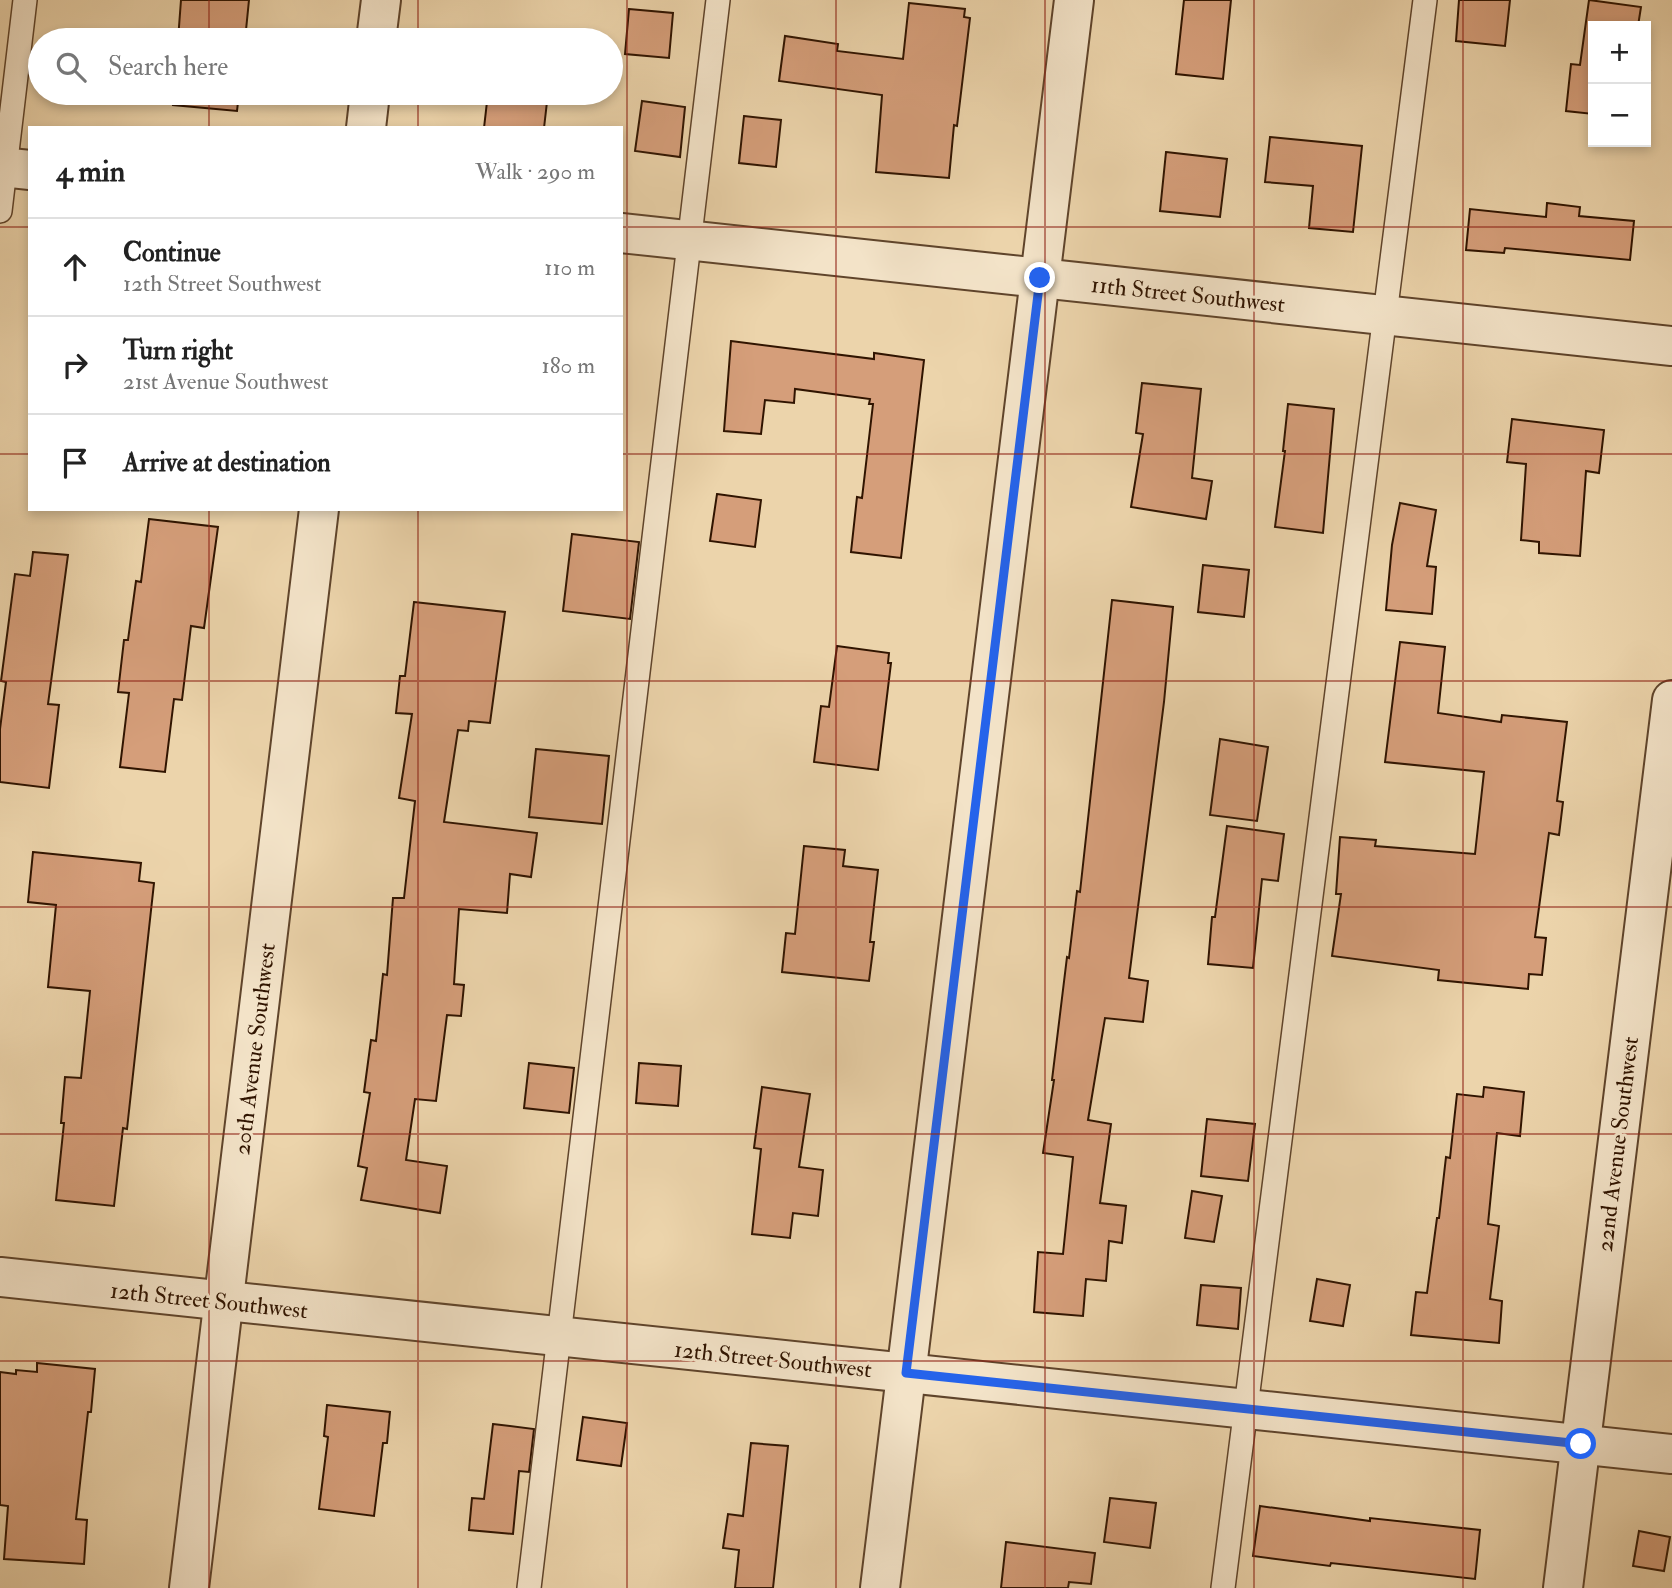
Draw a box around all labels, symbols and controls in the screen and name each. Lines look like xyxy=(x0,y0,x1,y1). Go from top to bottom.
map controls xyxy=(1588,21,1651,147)
button: + xyxy=(1588,21,1651,84)
search box xyxy=(28,28,623,105)
icon: search xyxy=(52,48,90,86)
text: Search here xyxy=(108,51,228,83)
button: − xyxy=(1588,84,1651,147)
text: 4 min xyxy=(56,153,125,190)
text: Walk · 290 m xyxy=(475,157,595,186)
text: Continue xyxy=(123,237,221,269)
icon: ahead xyxy=(56,248,94,286)
text: 110 m xyxy=(544,253,595,282)
route end xyxy=(1024,262,1055,293)
text: 12th Street Southwest xyxy=(123,269,321,298)
street label: 11th Street Southwest xyxy=(1089,270,1286,319)
text: Turn right xyxy=(123,335,233,367)
icon: right xyxy=(56,346,94,384)
text: 180 m xyxy=(542,351,595,380)
text: 21st Avenue Southwest xyxy=(123,367,328,396)
icon: arrive xyxy=(56,444,94,482)
text: Arrive at destination xyxy=(123,447,331,479)
street label: 20th Avenue Southwest xyxy=(227,942,282,1157)
street label: 22nd Avenue Southwest xyxy=(1590,1035,1645,1253)
street label: 12th Street Southwest xyxy=(109,1276,309,1325)
street label: 12th Street Southwest xyxy=(673,1335,873,1384)
route start xyxy=(1565,1428,1596,1459)

